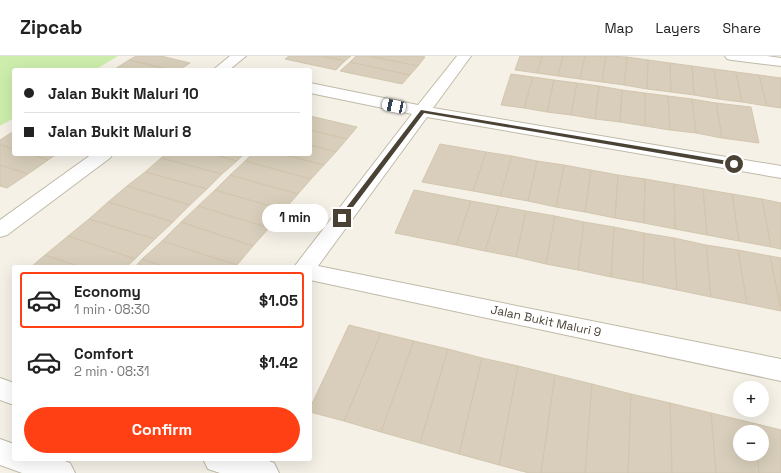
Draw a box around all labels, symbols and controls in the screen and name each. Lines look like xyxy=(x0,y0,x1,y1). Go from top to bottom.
text: Zipcab xyxy=(20,15,82,40)
text: Map xyxy=(604,19,634,37)
text: Layers xyxy=(656,19,700,37)
text: Share xyxy=(722,19,761,37)
text: Jalan Bukit Maluri 10 xyxy=(48,84,199,103)
car xyxy=(381,98,407,114)
text: Jalan Bukit Maluri 8 xyxy=(48,122,191,141)
route start xyxy=(725,155,743,173)
callout: 1 min xyxy=(262,204,328,232)
text: 1 min xyxy=(279,209,311,226)
route end xyxy=(333,209,351,227)
icon: car xyxy=(26,282,62,318)
text: Economy xyxy=(74,282,141,301)
text: $1.05 xyxy=(259,291,298,310)
text: 1 min · 08:30 xyxy=(74,301,150,318)
street label: Jalan Bukit Maluri 9 xyxy=(489,301,603,341)
icon: car xyxy=(26,344,62,380)
text: Comfort xyxy=(74,344,134,363)
text: $1.42 xyxy=(259,353,298,372)
text: 2 min · 08:31 xyxy=(74,363,149,380)
map controls xyxy=(733,381,769,461)
button: + xyxy=(733,381,769,417)
button: Confirm xyxy=(24,407,300,453)
button: − xyxy=(733,425,769,461)

